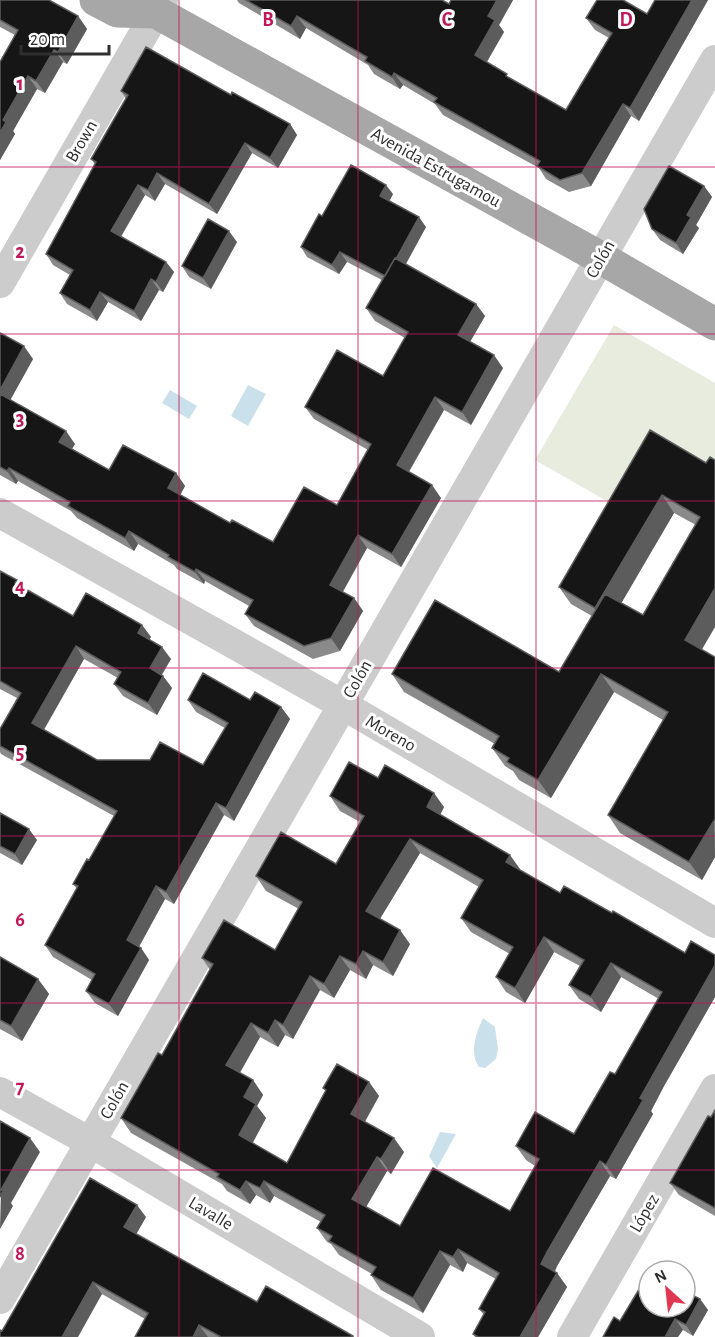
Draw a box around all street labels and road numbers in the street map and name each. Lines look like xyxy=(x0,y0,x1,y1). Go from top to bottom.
street label: Brown xyxy=(63,117,101,166)
street label: Avenida Estrugamou xyxy=(368,125,503,211)
street label: Colón xyxy=(583,238,619,281)
street label: Colón xyxy=(340,658,376,701)
street label: Moreno xyxy=(362,712,419,755)
street label: Colón xyxy=(97,1079,133,1122)
street label: López xyxy=(627,1191,663,1236)
street label: Lavalle xyxy=(185,1194,236,1234)

